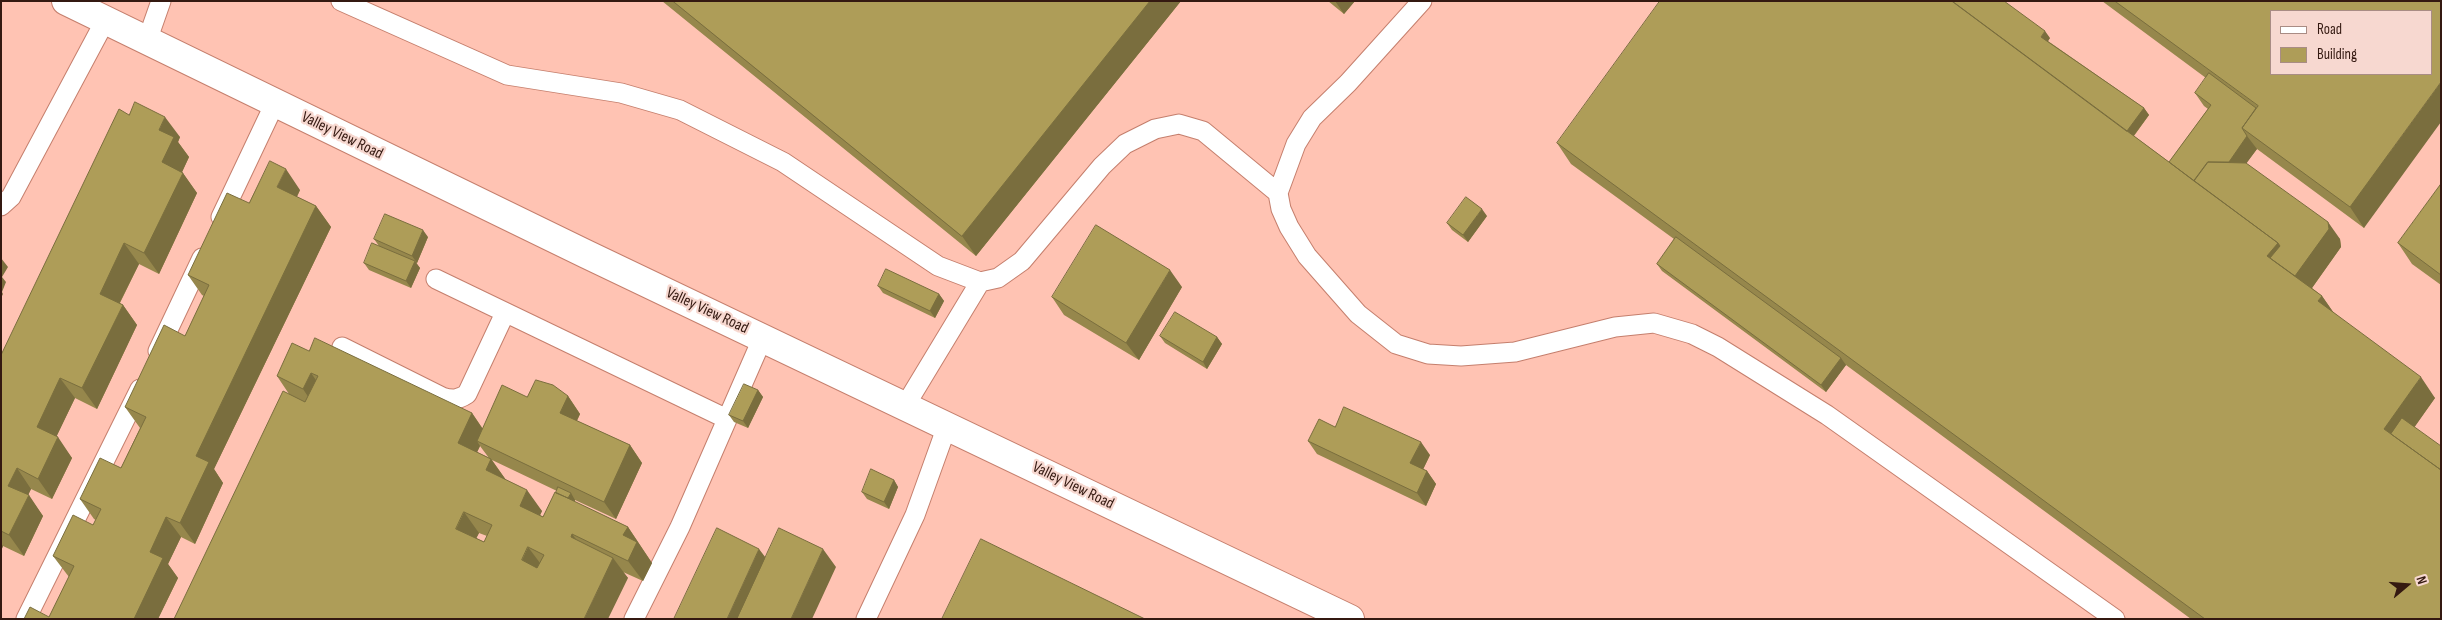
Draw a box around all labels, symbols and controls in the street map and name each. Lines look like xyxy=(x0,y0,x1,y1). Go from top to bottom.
legend xyxy=(2270,10,2432,75)
text: Road xyxy=(2317,20,2342,39)
text: Building xyxy=(2317,45,2357,64)
street label: Valley View Road xyxy=(298,108,386,164)
street label: Valley View Road xyxy=(663,284,751,338)
street label: Valley View Road xyxy=(1029,458,1117,514)
north arrow xyxy=(2382,560,2432,610)
text: N xyxy=(2412,574,2431,586)

